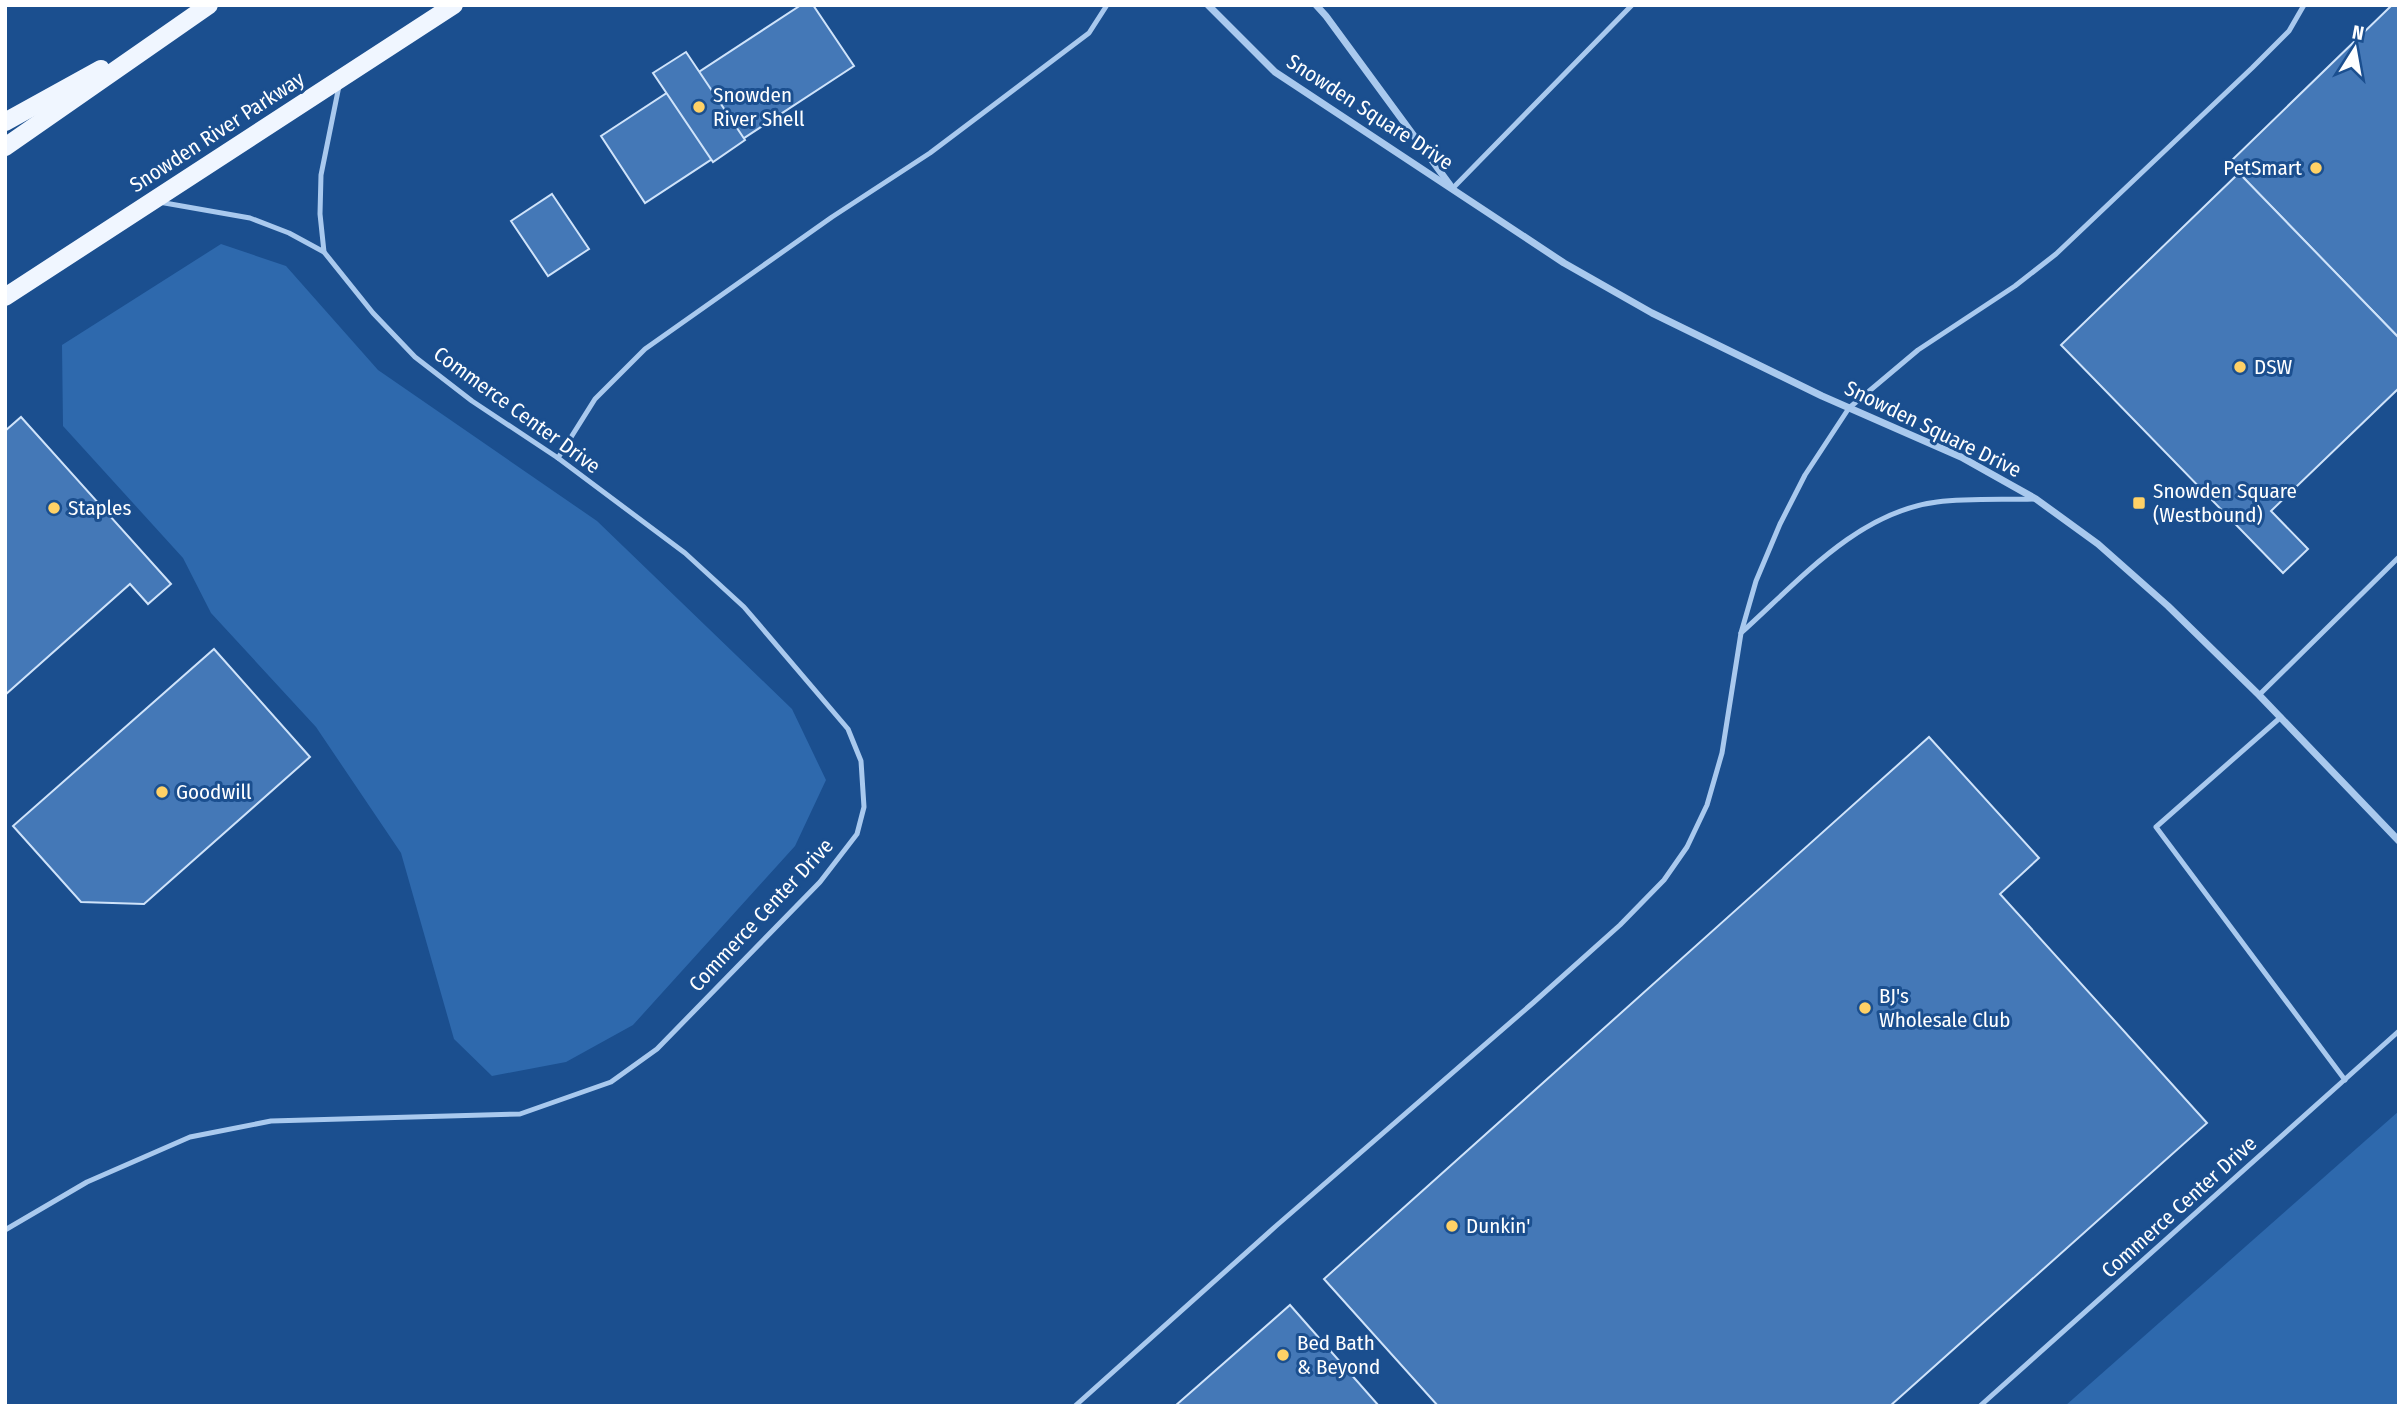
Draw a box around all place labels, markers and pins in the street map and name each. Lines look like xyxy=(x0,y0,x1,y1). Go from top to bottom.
place label: Snowden River Shell xyxy=(713,82,805,132)
marker: Snowden River Shell xyxy=(691,99,707,115)
place label: PetSmart xyxy=(2223,155,2302,181)
marker: PetSmart xyxy=(2308,160,2324,176)
place label: DSW xyxy=(2254,354,2292,380)
marker: DSW xyxy=(2232,359,2248,375)
place label: Snowden Square (Westbound) xyxy=(2153,478,2297,528)
place label: Staples xyxy=(68,495,131,521)
marker: Snowden Square (Westbound) xyxy=(2131,495,2147,511)
marker: Staples xyxy=(46,500,62,516)
place label: Goodwill xyxy=(176,779,252,805)
marker: Goodwill xyxy=(154,784,170,800)
place label: BJ's Wholesale Club xyxy=(1879,983,2010,1033)
marker: BJ's Wholesale Club xyxy=(1857,1000,1873,1016)
place label: Dunkin' xyxy=(1466,1213,1530,1239)
marker: Dunkin' xyxy=(1444,1218,1460,1234)
place label: Bed Bath & Beyond xyxy=(1297,1330,1380,1380)
marker: Bed Bath & Beyond xyxy=(1275,1347,1291,1363)

